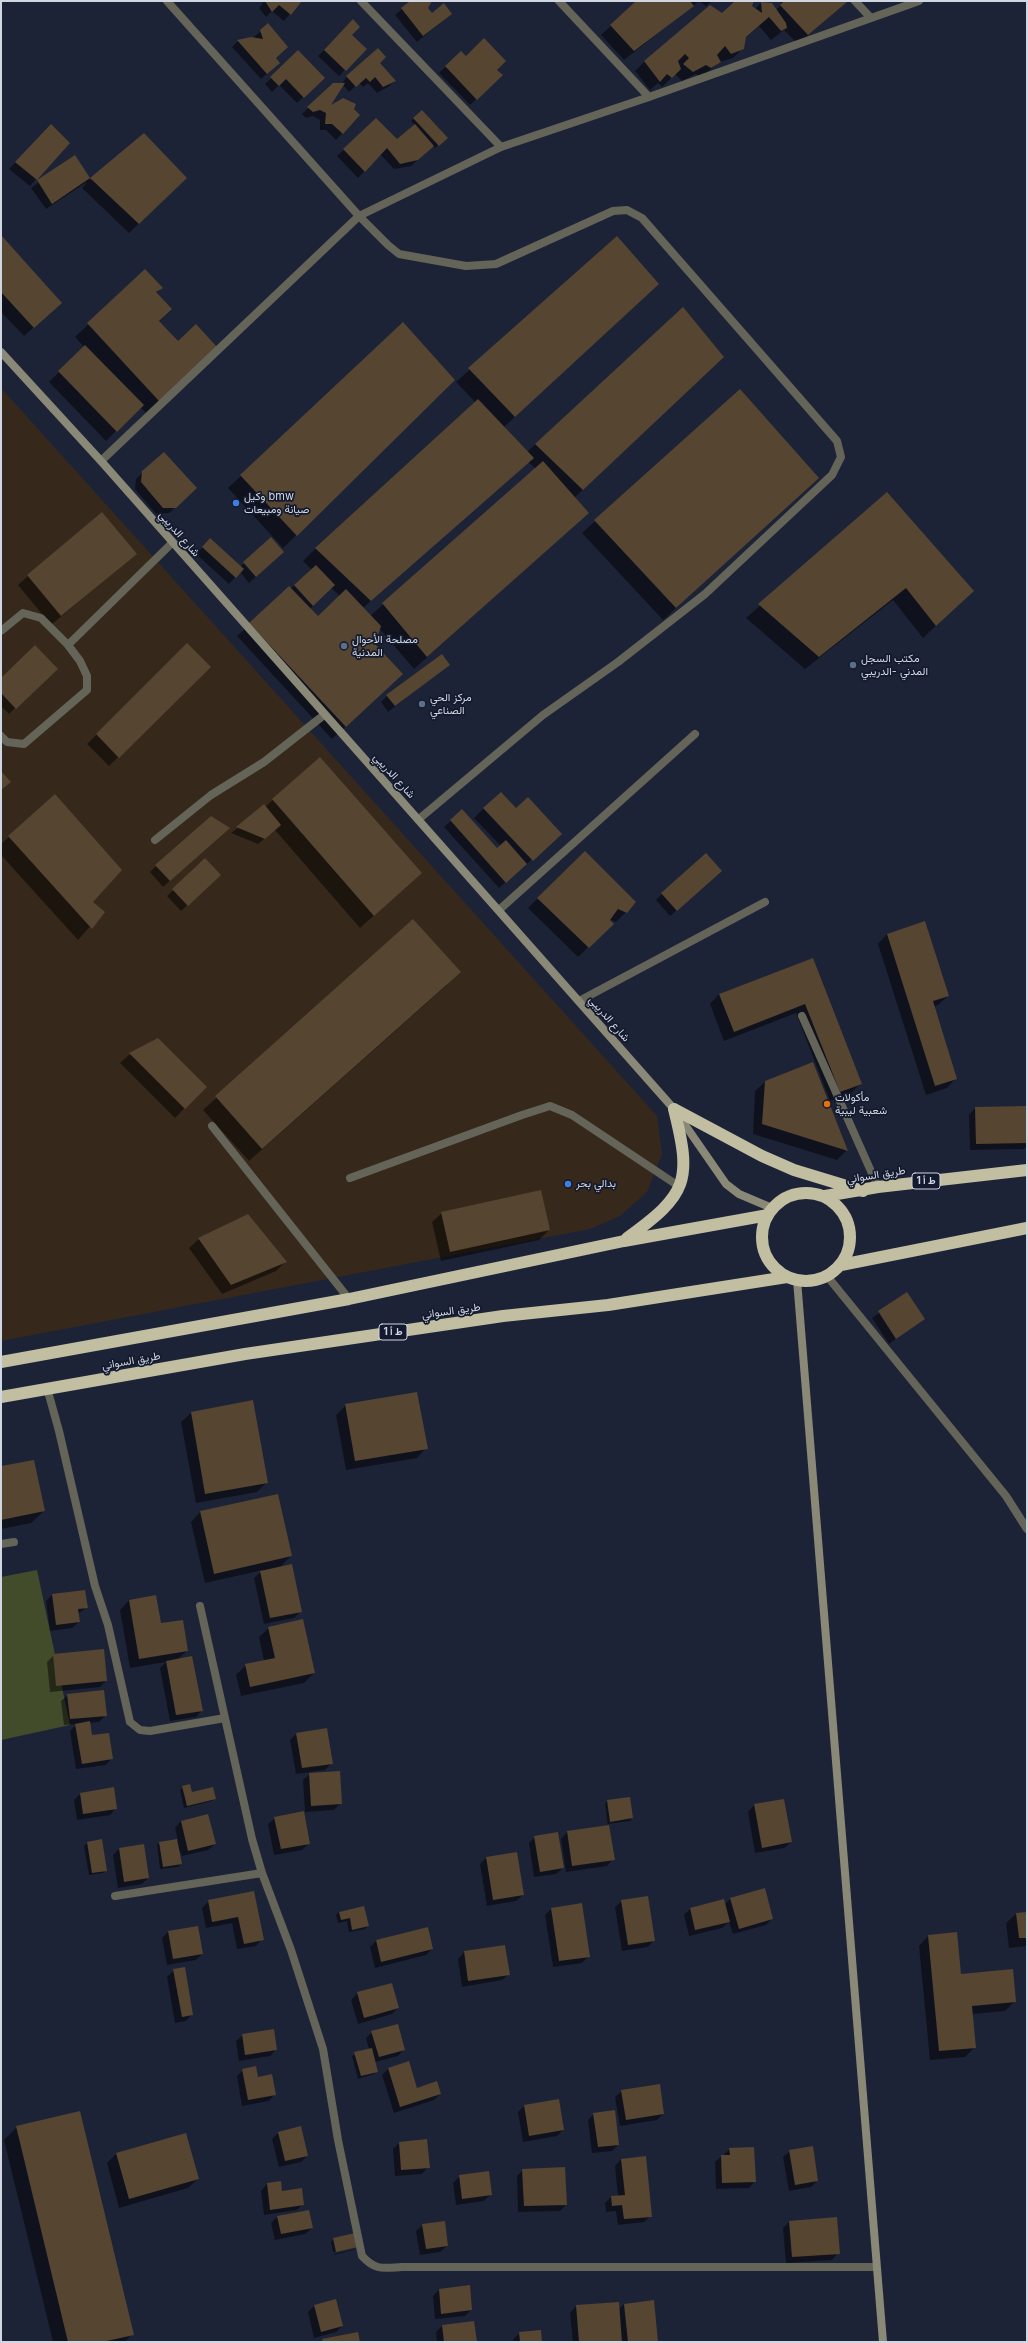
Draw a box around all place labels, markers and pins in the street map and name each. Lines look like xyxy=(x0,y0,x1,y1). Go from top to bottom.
place label: وكيل bmw صيانة ومبيعات xyxy=(244,490,309,516)
marker: وكيل bmw صيانة ومبيعات xyxy=(231,498,241,508)
place label: مصلحة الأحوال المدنية xyxy=(352,633,418,659)
marker: مصلحة الأحوال المدنية xyxy=(339,641,349,651)
place label: مكتب السجل المدني -الدريبي xyxy=(861,652,928,678)
marker: مكتب السجل المدني -الدريبي xyxy=(848,660,858,670)
place label: مركز الحي الصناعي xyxy=(430,691,472,717)
marker: مركز الحي الصناعي xyxy=(417,699,427,709)
place label: مأكولات شعبية ليبية xyxy=(835,1091,887,1117)
marker: مأكولات شعبية ليبية xyxy=(822,1099,832,1109)
place label: بدالي بحر xyxy=(576,1177,616,1191)
marker: بدالي بحر xyxy=(563,1179,573,1189)

